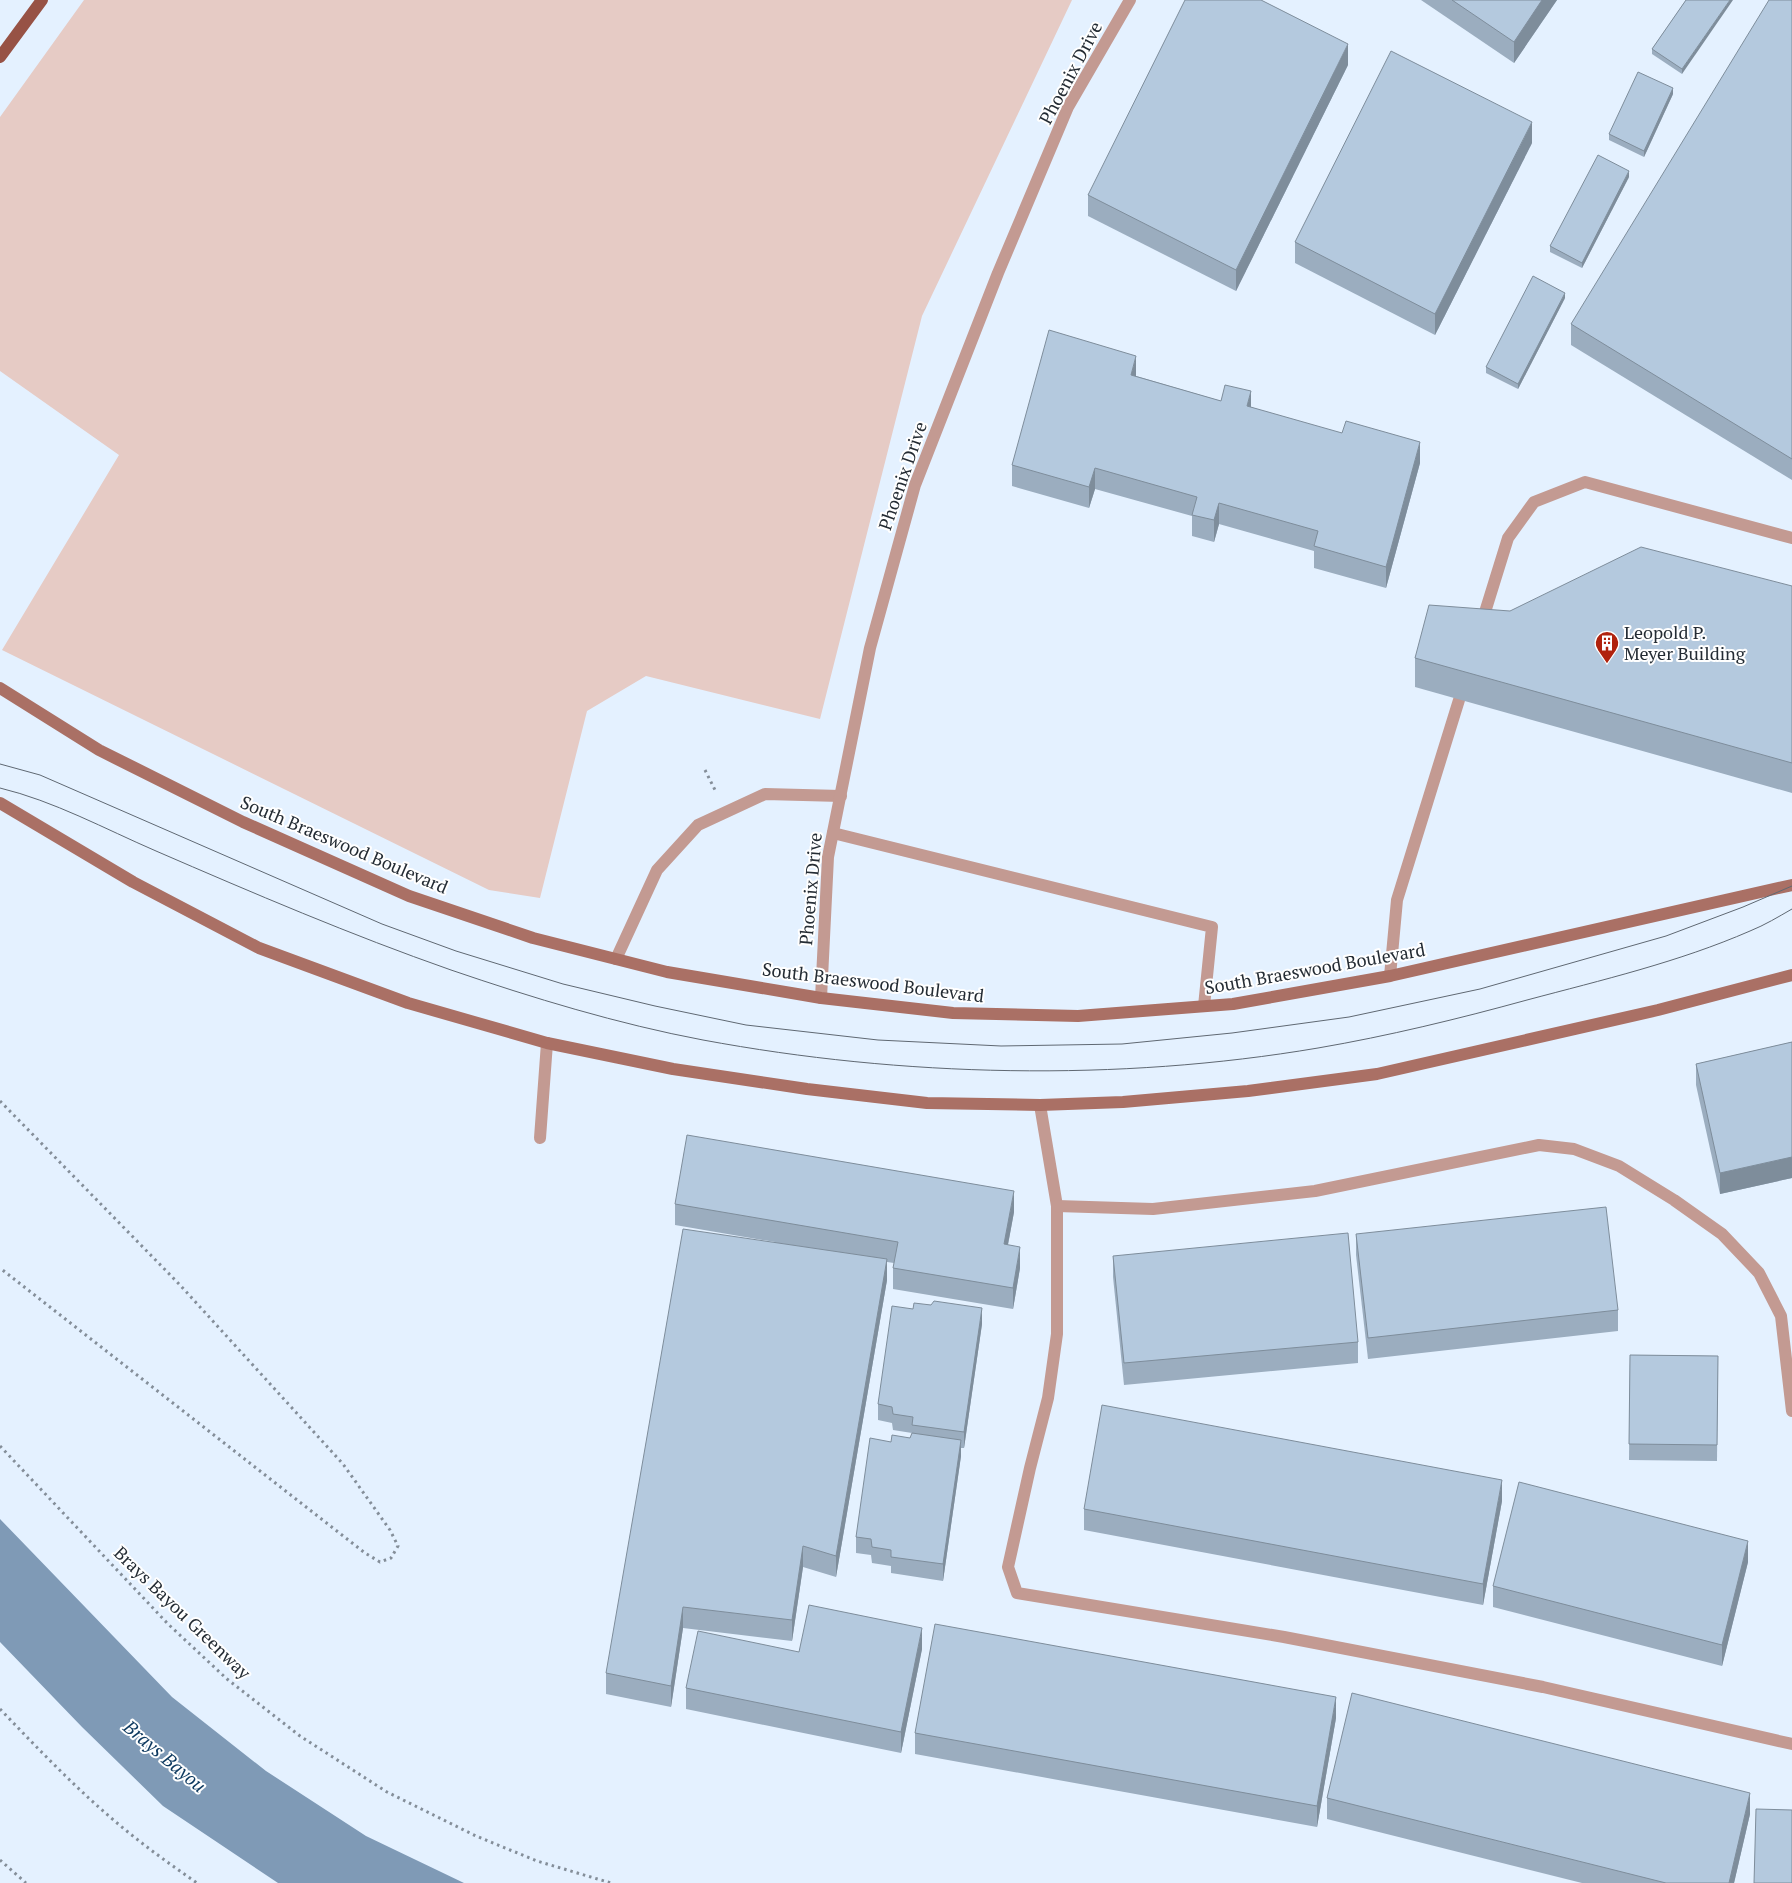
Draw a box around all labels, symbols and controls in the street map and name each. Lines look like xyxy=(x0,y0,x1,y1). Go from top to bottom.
street label: Phoenix Drive xyxy=(1033,17,1107,128)
street label: Phoenix Drive xyxy=(872,418,932,533)
place label: Leopold P. Meyer Building xyxy=(1624,620,1746,665)
building icon: Leopold P. Meyer Building xyxy=(1594,630,1620,664)
street label: South Braeswood Boulevard xyxy=(237,789,452,899)
street label: Phoenix Drive xyxy=(793,832,827,946)
street label: South Braeswood Boulevard xyxy=(1203,937,1427,999)
street label: South Braeswood Boulevard xyxy=(761,956,985,1008)
street label: Brays Bayou Greenway xyxy=(109,1541,257,1685)
water label: Brays Bayou xyxy=(118,1713,212,1797)

